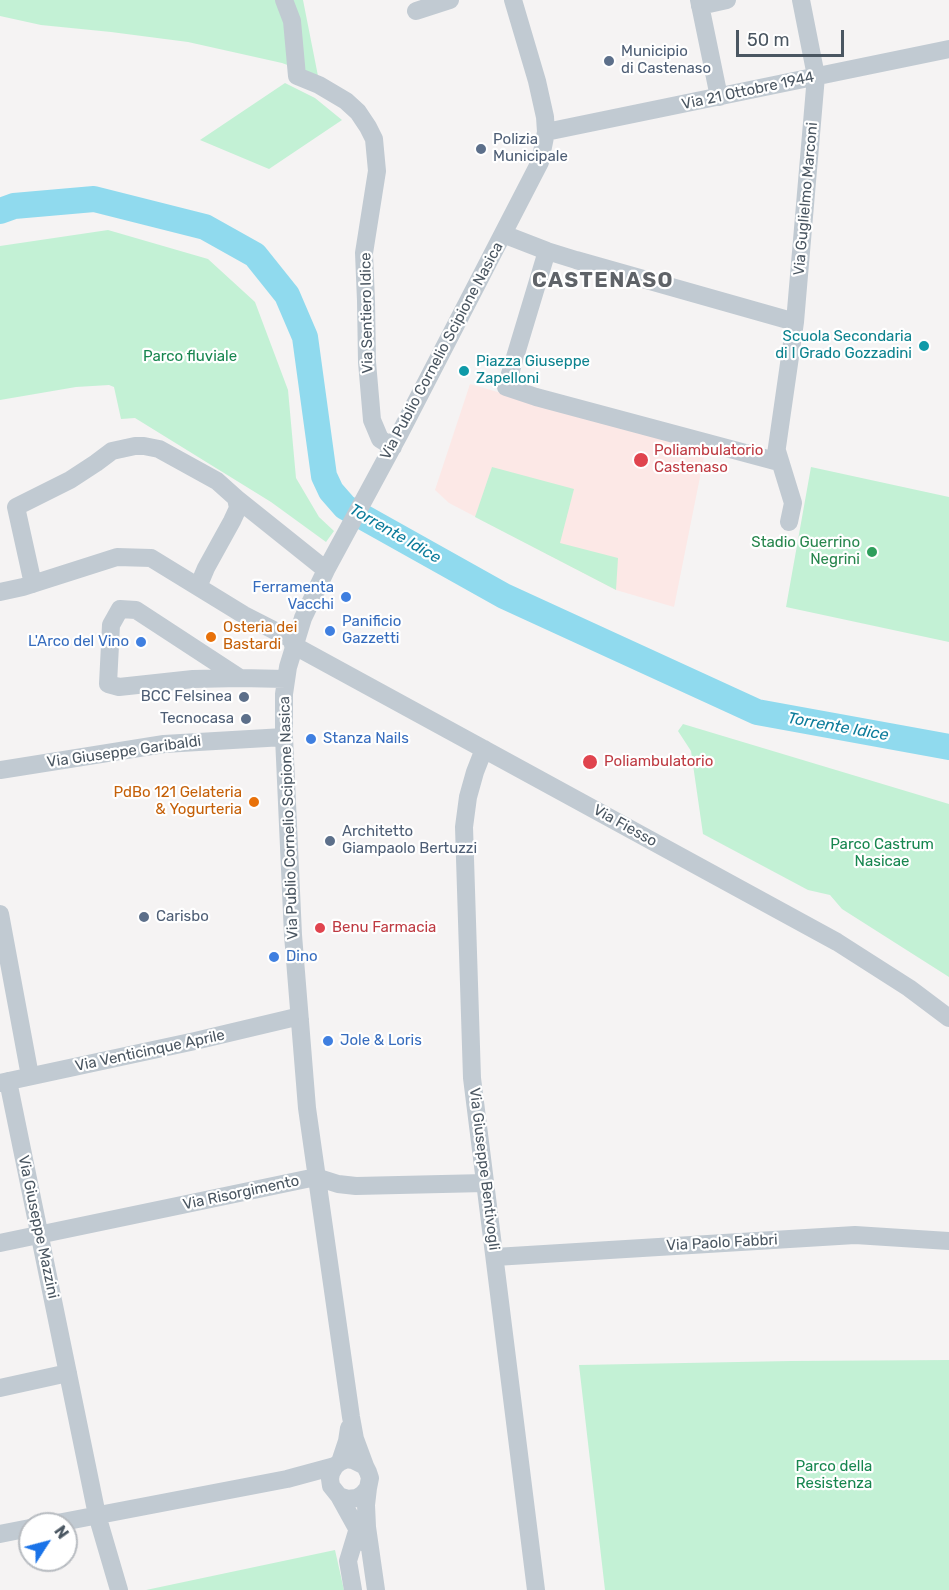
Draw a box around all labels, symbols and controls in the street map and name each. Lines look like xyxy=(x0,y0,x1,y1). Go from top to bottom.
scale bar xyxy=(739,18,847,56)
text: 50 m xyxy=(747,29,790,51)
place label: Municipio di Castenaso xyxy=(621,43,711,78)
marker: Municipio di Castenaso xyxy=(602,54,616,68)
street label: Via 21 Ottobre 1944 xyxy=(680,68,816,114)
street label: Via Guglielmo Marconi xyxy=(790,122,822,276)
place label: Polizia Municipale xyxy=(493,131,568,166)
marker: Polizia Municipale xyxy=(474,142,488,156)
street label: Via Publio Cornelio Scipione Nasica xyxy=(377,239,507,463)
street label: Via Sentiero Idice xyxy=(357,252,377,374)
district label: CASTENASO xyxy=(532,268,674,294)
place label: Scuola Secondaria di I Grado Gozzadini xyxy=(775,328,912,363)
marker: Scuola Secondaria di I Grado Gozzadini xyxy=(917,339,931,353)
park label: Parco fluviale xyxy=(143,348,237,366)
place label: Piazza Giuseppe Zapelloni xyxy=(476,353,590,388)
marker: Piazza Giuseppe Zapelloni xyxy=(457,364,471,378)
place label: Poliambulatorio Castenaso xyxy=(654,442,763,477)
marker: Poliambulatorio Castenaso xyxy=(632,451,650,469)
water label: Torrente Idice xyxy=(346,500,444,568)
place label: Stadio Guerrino Negrini xyxy=(751,534,860,569)
marker: Stadio Guerrino Negrini xyxy=(865,545,879,559)
place label: Ferramenta Vacchi xyxy=(253,579,334,614)
marker: Ferramenta Vacchi xyxy=(339,590,353,604)
place label: Panificio Gazzetti xyxy=(342,613,401,648)
place label: Osteria dei Bastardi xyxy=(223,619,297,654)
marker: Panificio Gazzetti xyxy=(323,624,337,638)
marker: Osteria dei Bastardi xyxy=(204,630,218,644)
place label: L'Arco del Vino xyxy=(28,633,129,651)
marker: L'Arco del Vino xyxy=(134,635,148,649)
place label: BCC Felsinea xyxy=(141,688,232,706)
marker: BCC Felsinea xyxy=(237,690,251,704)
street label: Via Publio Cornelio Scipione Nasica xyxy=(276,696,302,940)
water label: Torrente Idice xyxy=(786,709,890,745)
place label: Tecnocasa xyxy=(160,710,234,728)
marker: Tecnocasa xyxy=(239,712,253,726)
place label: Stanza Nails xyxy=(323,730,409,748)
street label: Via Giuseppe Garibaldi xyxy=(46,732,202,772)
marker: Stanza Nails xyxy=(304,732,318,746)
marker: Poliambulatorio xyxy=(581,753,599,771)
place label: Poliambulatorio xyxy=(604,753,713,771)
place label: PdBo 121 Gelateria & Yogurteria xyxy=(114,784,242,819)
marker: PdBo 121 Gelateria & Yogurteria xyxy=(247,795,261,809)
street label: Via Fiesso xyxy=(590,801,660,851)
place label: Architetto Giampaolo Bertuzzi xyxy=(342,823,477,858)
marker: Architetto Giampaolo Bertuzzi xyxy=(323,834,337,848)
park label: Parco Castrum Nasicae xyxy=(830,836,934,871)
place label: Carisbo xyxy=(156,908,209,926)
marker: Carisbo xyxy=(137,910,151,924)
place label: Benu Farmacia xyxy=(332,919,436,937)
marker: Benu Farmacia xyxy=(313,921,327,935)
place label: Dino xyxy=(286,948,318,966)
marker: Dino xyxy=(267,950,281,964)
street label: Via Venticinque Aprile xyxy=(73,1026,227,1076)
place label: Jole & Loris xyxy=(340,1032,422,1050)
marker: Jole & Loris xyxy=(321,1034,335,1048)
street label: Via Giuseppe Bentivogli xyxy=(465,1087,503,1251)
street label: Via Giuseppe Mazzini xyxy=(14,1154,62,1300)
street label: Via Risorgimento xyxy=(181,1172,301,1214)
street label: Via Paolo Fabbri xyxy=(666,1231,778,1255)
park label: Parco della Resistenza xyxy=(796,1458,872,1493)
north arrow xyxy=(18,1512,78,1572)
text: N xyxy=(50,1522,72,1543)

